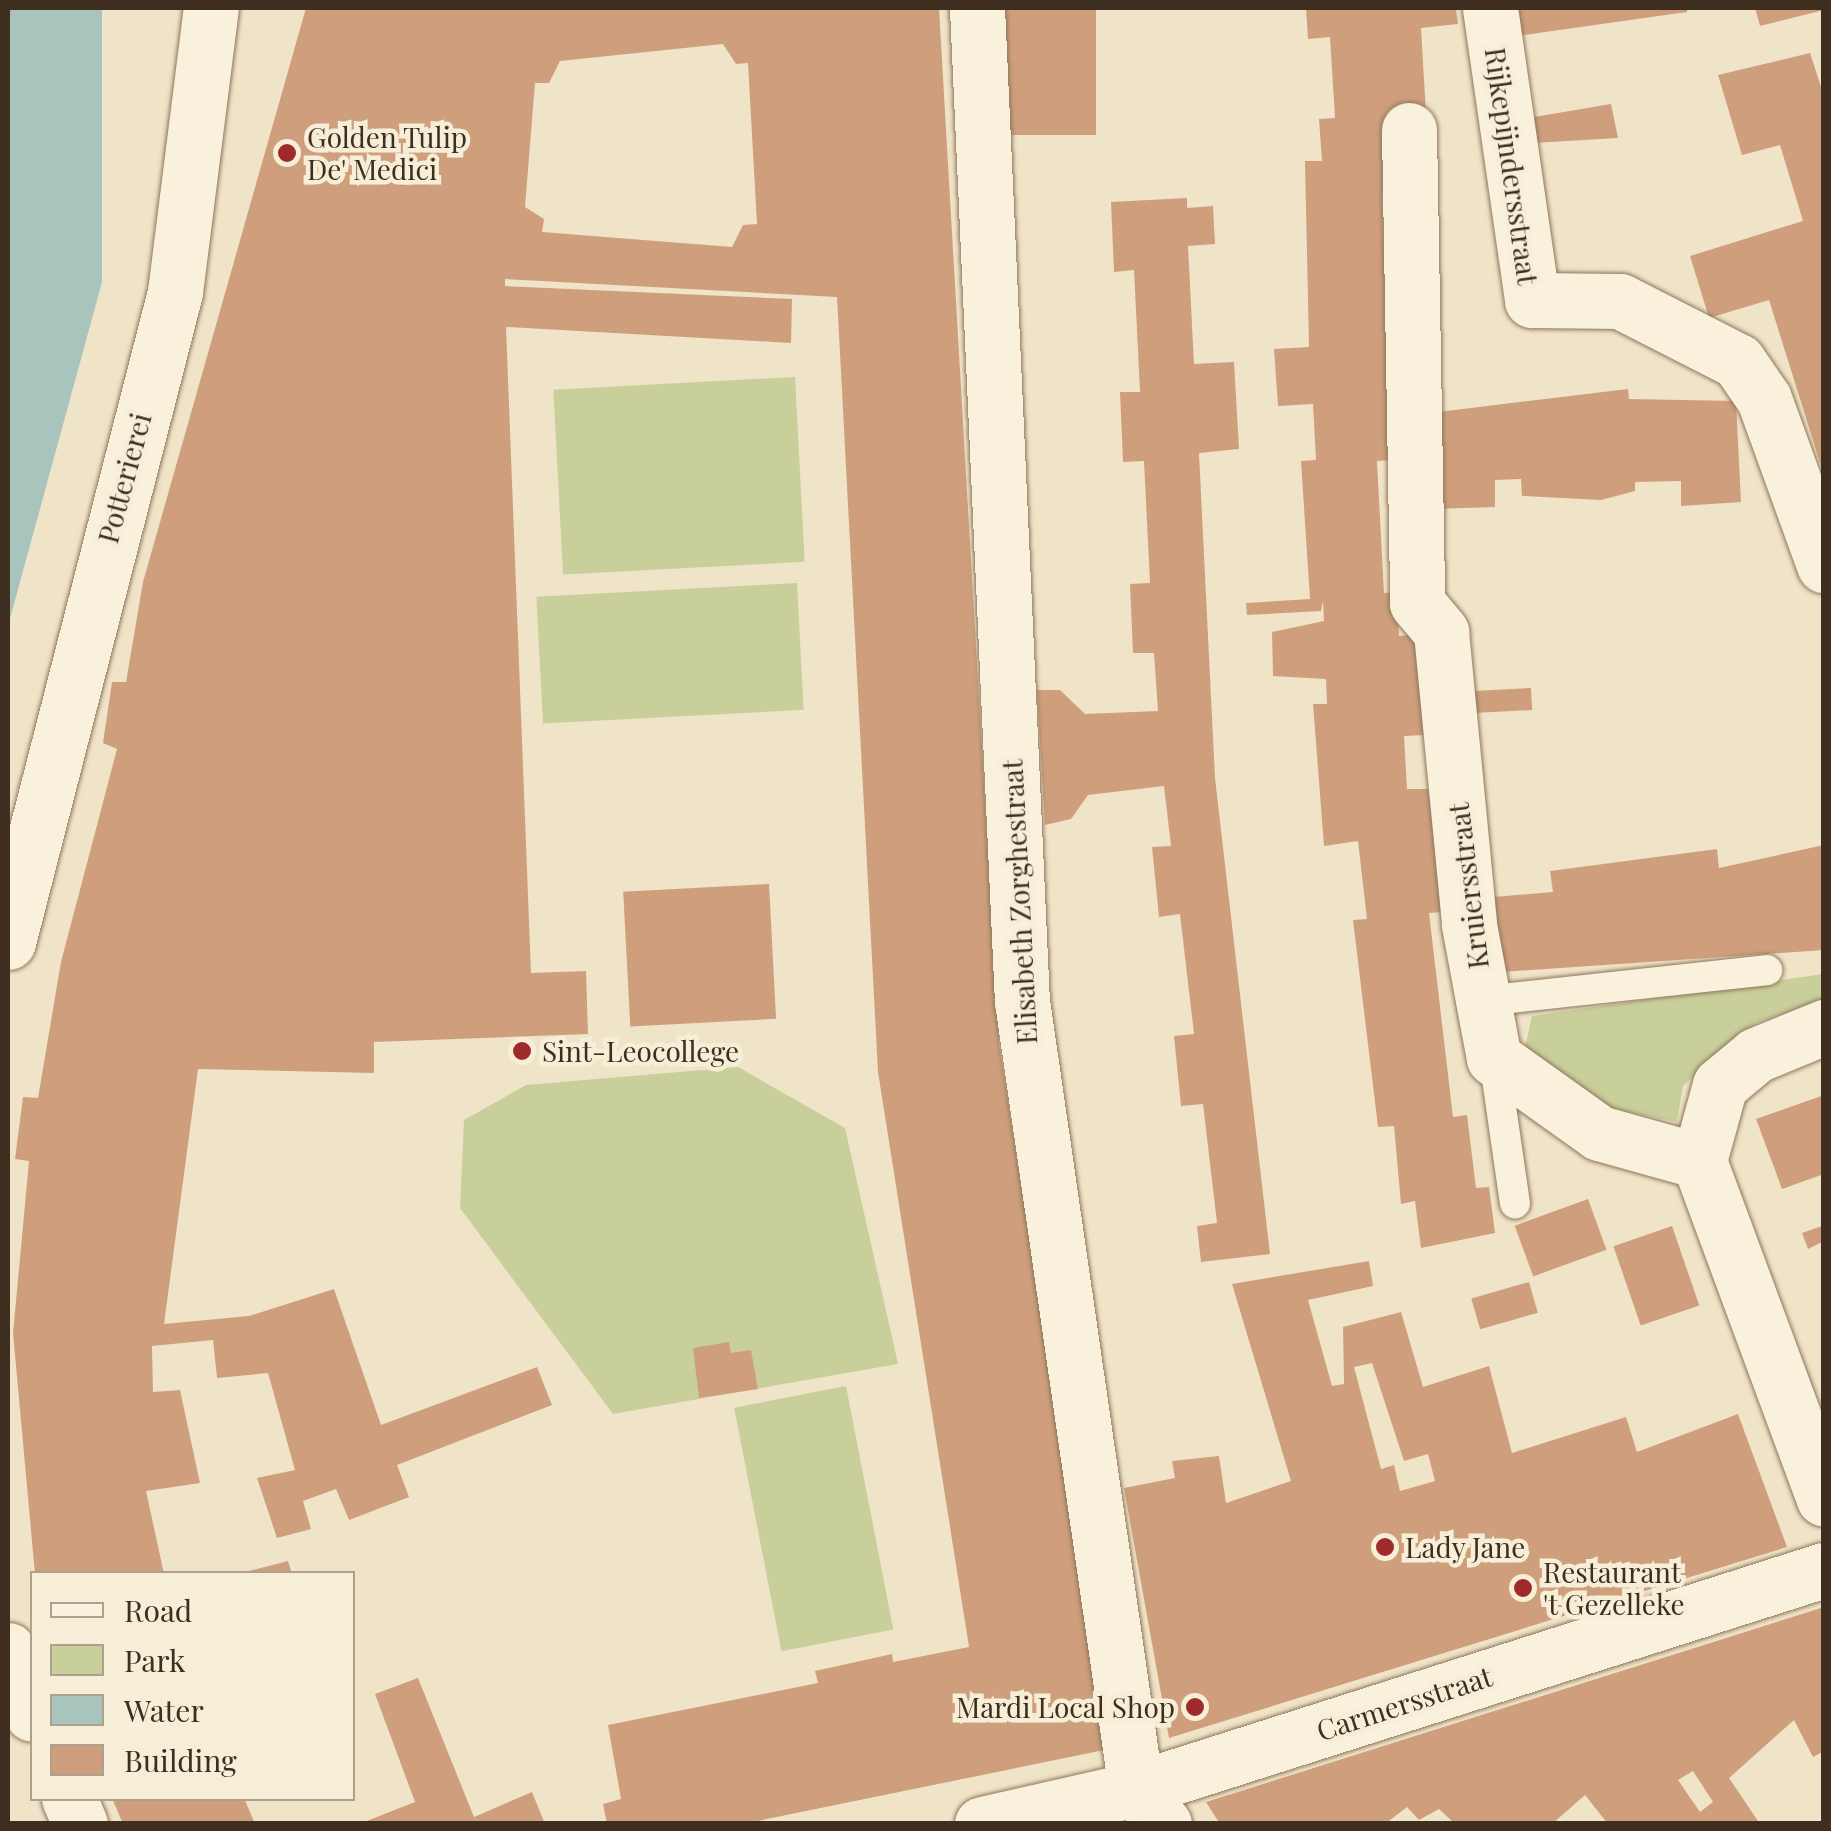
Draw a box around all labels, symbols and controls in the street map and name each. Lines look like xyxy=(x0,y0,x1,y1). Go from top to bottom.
street label: Rijkepijndersstraat xyxy=(1479,45,1545,287)
place label: Golden Tulip De' Medici xyxy=(307,120,468,186)
marker: Golden Tulip De' Medici xyxy=(276,142,298,164)
street label: Potterierei xyxy=(91,409,157,547)
street label: Elisabeth Zorghestraat xyxy=(995,759,1043,1045)
street label: Kruiersstraat xyxy=(1441,801,1495,971)
place label: Sint-Leocollege xyxy=(542,1034,739,1068)
marker: Sint-Leocollege xyxy=(511,1040,533,1062)
place label: Lady Jane xyxy=(1405,1530,1526,1564)
marker: Lady Jane xyxy=(1374,1536,1396,1558)
place label: Restaurant 't Gezelleke xyxy=(1543,1555,1685,1621)
legend xyxy=(30,1571,355,1801)
marker: Restaurant 't Gezelleke xyxy=(1512,1577,1534,1599)
text: Road xyxy=(124,1590,192,1630)
text: Park xyxy=(124,1640,186,1680)
street label: Carmersstraat xyxy=(1312,1659,1496,1747)
text: Water xyxy=(124,1690,204,1730)
place label: Mardi Local Shop xyxy=(956,1690,1175,1724)
marker: Mardi Local Shop xyxy=(1184,1696,1206,1718)
text: Building xyxy=(124,1740,237,1780)

